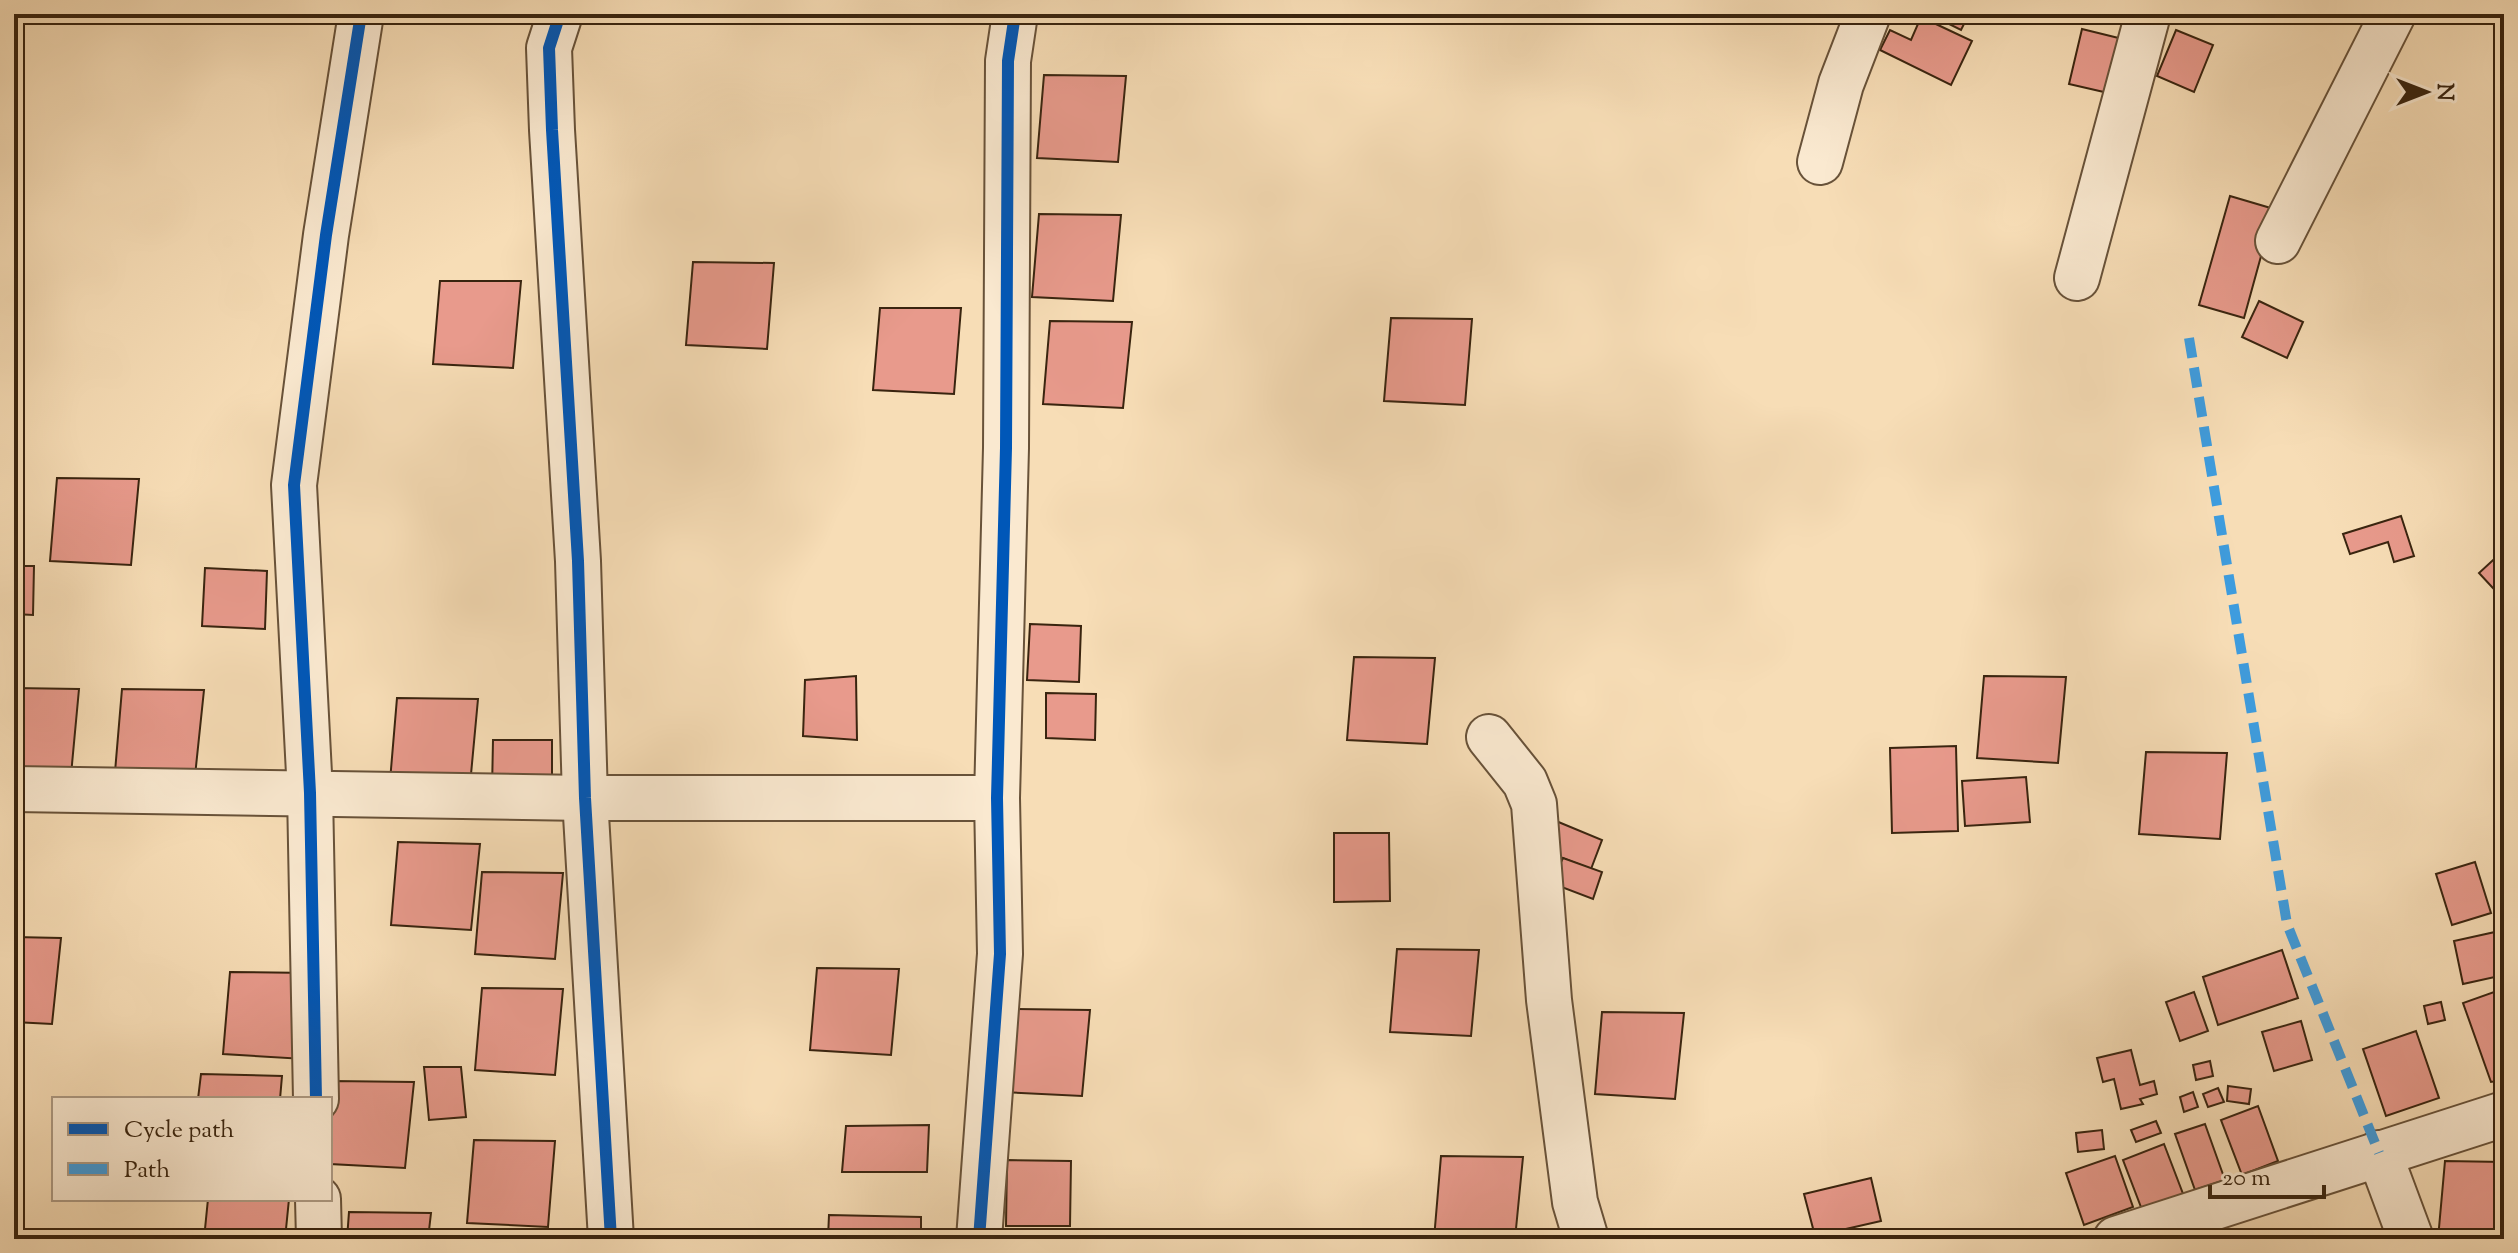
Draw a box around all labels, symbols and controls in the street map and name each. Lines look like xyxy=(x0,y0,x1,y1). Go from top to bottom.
north arrow xyxy=(2386,52,2466,132)
text: N xyxy=(2427,83,2459,101)
legend xyxy=(52,1097,332,1201)
text: Cycle path xyxy=(124,1114,234,1148)
scale bar xyxy=(2210,1149,2324,1199)
text: Path xyxy=(124,1154,170,1188)
text: 20 m xyxy=(2222,1162,2271,1196)

